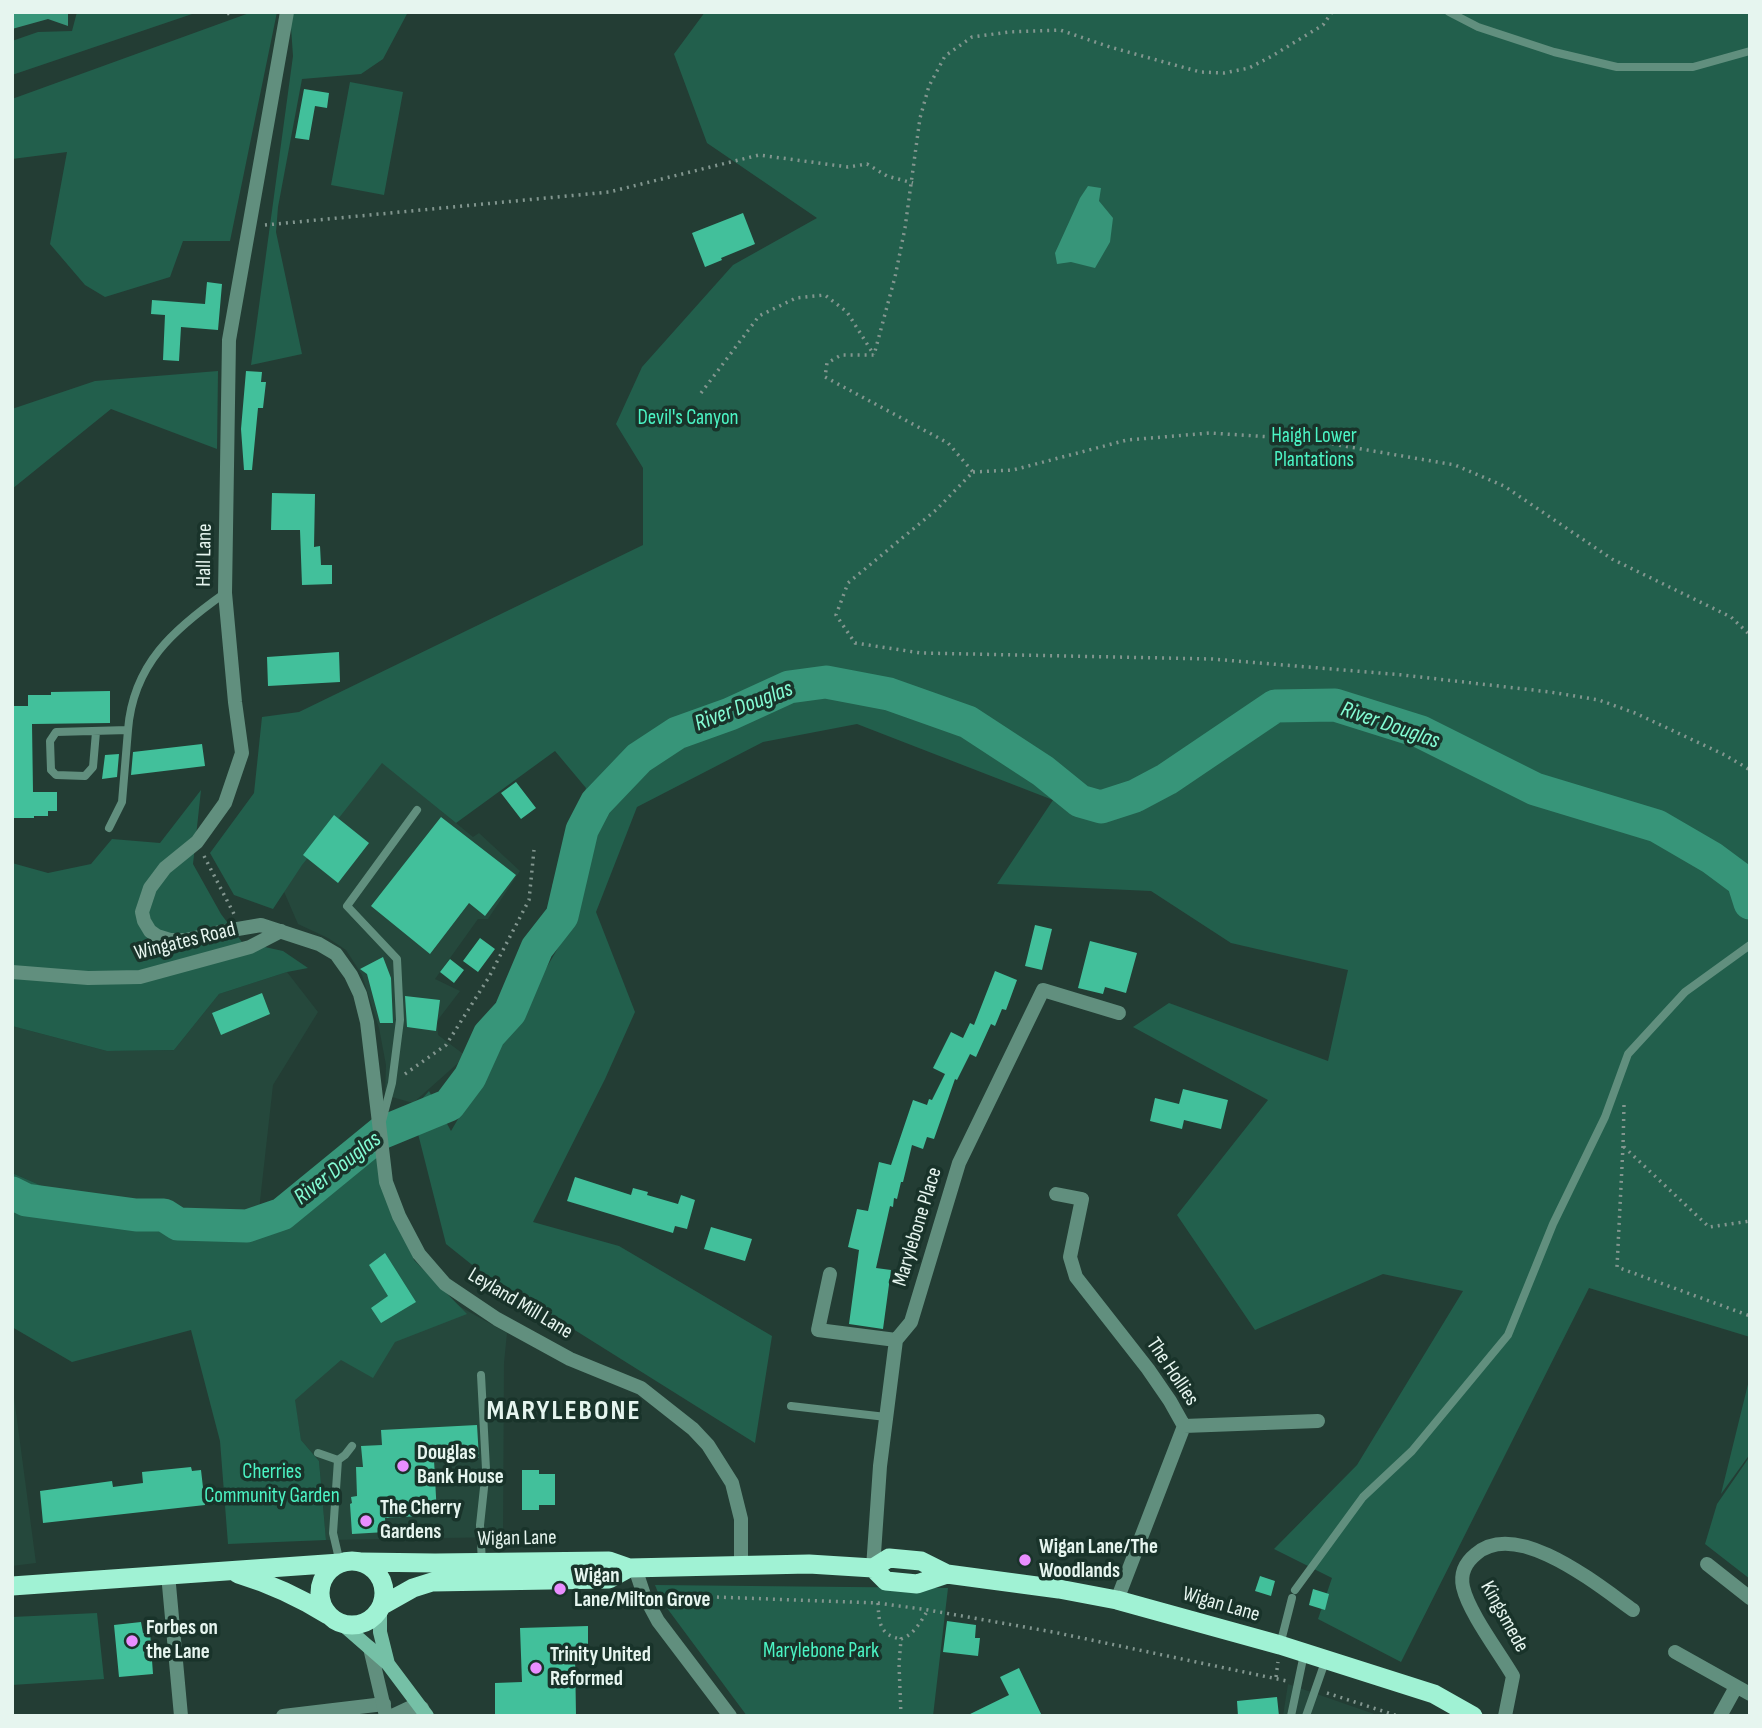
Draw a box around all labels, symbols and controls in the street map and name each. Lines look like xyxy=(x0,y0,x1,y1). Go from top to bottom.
park label: Devil's Canyon xyxy=(637,406,739,432)
park label: Haigh Lower Plantations xyxy=(1271,424,1357,474)
street label: Hall Lane xyxy=(192,523,218,587)
water label: River Douglas xyxy=(691,676,797,738)
water label: River Douglas xyxy=(1337,696,1443,756)
street label: Wingates Road xyxy=(132,917,238,967)
water label: River Douglas xyxy=(289,1126,387,1212)
street label: Marylebone Place xyxy=(888,1164,948,1290)
street label: Leyland Mill Lane xyxy=(463,1263,577,1345)
street label: The Hollies xyxy=(1140,1333,1204,1411)
district label: MARYLEBONE xyxy=(488,1395,640,1429)
place label: Douglas Bank House xyxy=(417,1441,504,1491)
marker: Douglas Bank House xyxy=(395,1458,411,1474)
park label: Cherries Community Garden xyxy=(204,1460,340,1510)
place label: The Cherry Gardens xyxy=(380,1496,462,1546)
marker: The Cherry Gardens xyxy=(358,1513,374,1529)
street label: Wigan Lane xyxy=(477,1526,557,1552)
place label: Wigan Lane/The Woodlands xyxy=(1039,1535,1158,1585)
marker: Wigan Lane/The Woodlands xyxy=(1017,1552,1033,1568)
place label: Wigan Lane/Milton Grove xyxy=(574,1564,710,1614)
street label: Kingsmede xyxy=(1474,1577,1534,1657)
marker: Wigan Lane/Milton Grove xyxy=(552,1581,568,1597)
street label: Wigan Lane xyxy=(1179,1582,1263,1628)
place label: Forbes on the Lane xyxy=(146,1616,218,1666)
marker: Forbes on the Lane xyxy=(124,1633,140,1649)
park label: Marylebone Park xyxy=(763,1639,879,1665)
place label: Trinity United Reformed xyxy=(550,1643,651,1693)
marker: Trinity United Reformed xyxy=(528,1660,544,1676)

